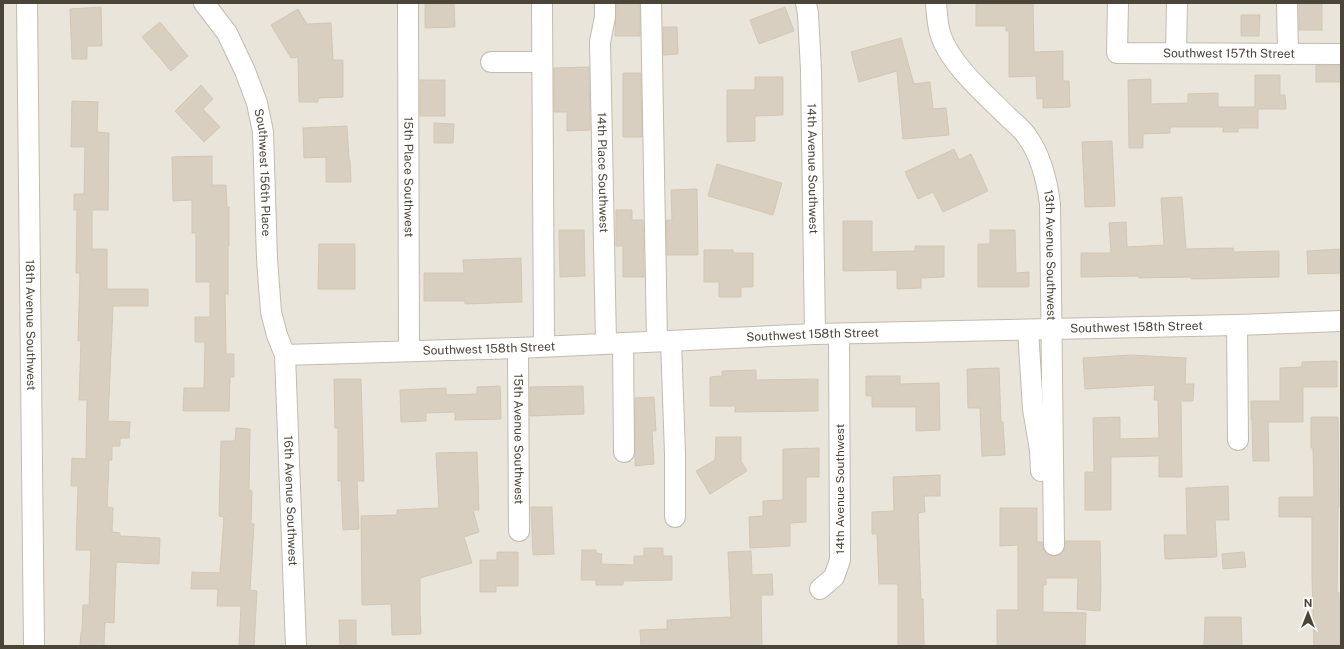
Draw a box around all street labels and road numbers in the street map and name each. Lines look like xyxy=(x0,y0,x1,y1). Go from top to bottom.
street label: Southwest 157th Street xyxy=(1163,46,1295,61)
street label: 14th Avenue Southwest xyxy=(805,103,820,235)
street label: Southwest 156th Place xyxy=(251,107,273,237)
street label: 14th Place Southwest xyxy=(594,112,611,233)
street label: 15th Place Southwest xyxy=(401,117,416,238)
street label: 13th Avenue Southwest xyxy=(1041,189,1058,321)
street label: 18th Avenue Southwest xyxy=(23,259,38,391)
street label: Southwest 158th Street xyxy=(1070,319,1203,336)
street label: Southwest 158th Street xyxy=(746,326,879,344)
street label: Southwest 158th Street xyxy=(422,339,556,358)
street label: 15th Avenue Southwest xyxy=(511,373,526,505)
street label: 14th Avenue Southwest xyxy=(833,423,847,554)
street label: 16th Avenue Southwest xyxy=(281,435,300,567)

